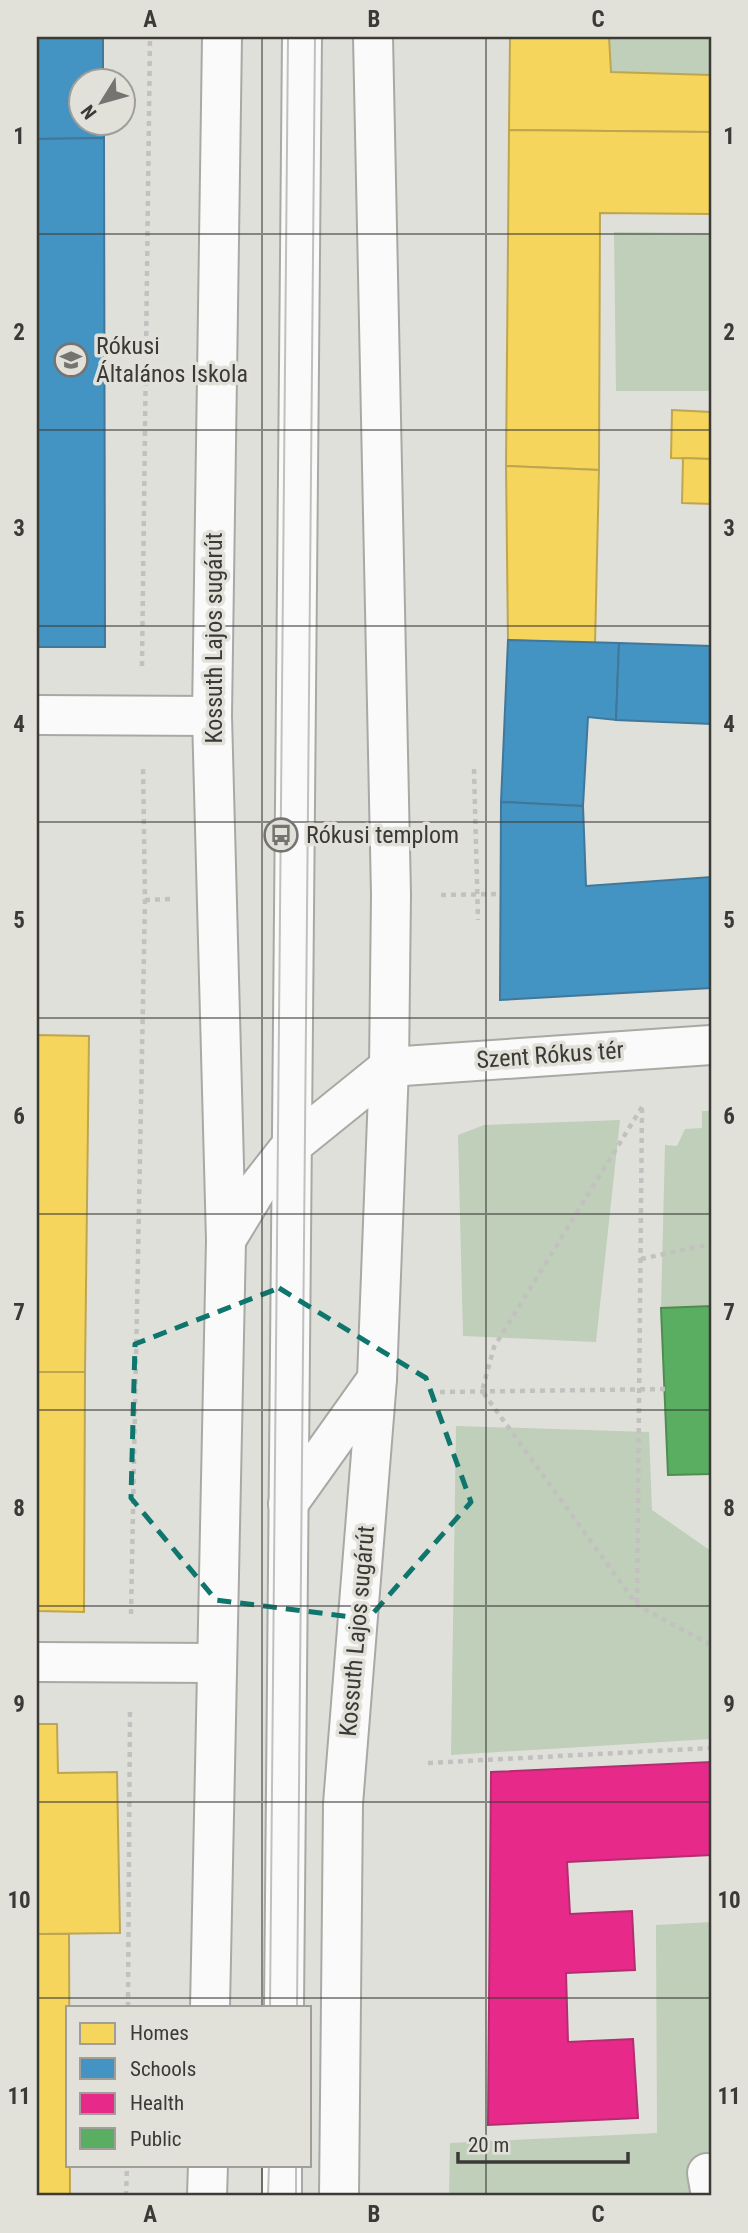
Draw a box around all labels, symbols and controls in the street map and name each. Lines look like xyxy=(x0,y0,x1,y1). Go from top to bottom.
text: A xyxy=(143,6,157,33)
text: B xyxy=(368,6,380,33)
text: C xyxy=(591,6,605,33)
north arrow xyxy=(66,66,136,136)
text: N xyxy=(76,100,102,123)
text: 1 xyxy=(13,123,25,150)
text: 1 xyxy=(723,123,735,150)
text: 2 xyxy=(13,319,25,346)
text: 2 xyxy=(723,319,735,346)
place label: Rókusi Általános Iskola xyxy=(96,332,248,388)
school or university icon: Rókusi Általános Iskola xyxy=(52,341,90,379)
text: 3 xyxy=(13,515,25,542)
text: 3 xyxy=(723,515,735,542)
street label: Kossuth Lajos sugárút xyxy=(200,532,228,744)
text: 4 xyxy=(13,711,25,738)
text: 4 xyxy=(723,711,735,738)
bus stop icon: Rókusi templom xyxy=(262,816,300,854)
place label: Rókusi templom xyxy=(306,821,459,849)
text: 5 xyxy=(13,907,25,934)
text: 5 xyxy=(723,907,735,934)
street label: Szent Rókus tér xyxy=(475,1036,625,1074)
text: 6 xyxy=(13,1103,25,1130)
text: 6 xyxy=(723,1103,735,1130)
text: 7 xyxy=(13,1299,25,1326)
text: 7 xyxy=(723,1299,735,1326)
text: 8 xyxy=(13,1495,25,1522)
text: 8 xyxy=(723,1495,735,1522)
street label: Kossuth Lajos sugárút xyxy=(334,1525,380,1737)
text: 9 xyxy=(13,1691,25,1718)
text: 9 xyxy=(723,1691,735,1718)
text: 10 xyxy=(7,1887,31,1914)
text: 10 xyxy=(717,1887,741,1914)
legend xyxy=(66,2006,312,2166)
text: Homes xyxy=(130,2021,189,2045)
text: Schools xyxy=(130,2057,196,2081)
text: 11 xyxy=(7,2083,31,2110)
text: 11 xyxy=(717,2083,741,2110)
text: Health xyxy=(130,2091,184,2115)
scale bar xyxy=(458,2121,627,2165)
text: Public xyxy=(130,2127,182,2151)
text: 20 m xyxy=(468,2133,509,2157)
text: A xyxy=(143,2201,157,2228)
text: B xyxy=(368,2201,380,2228)
text: C xyxy=(591,2201,605,2228)

